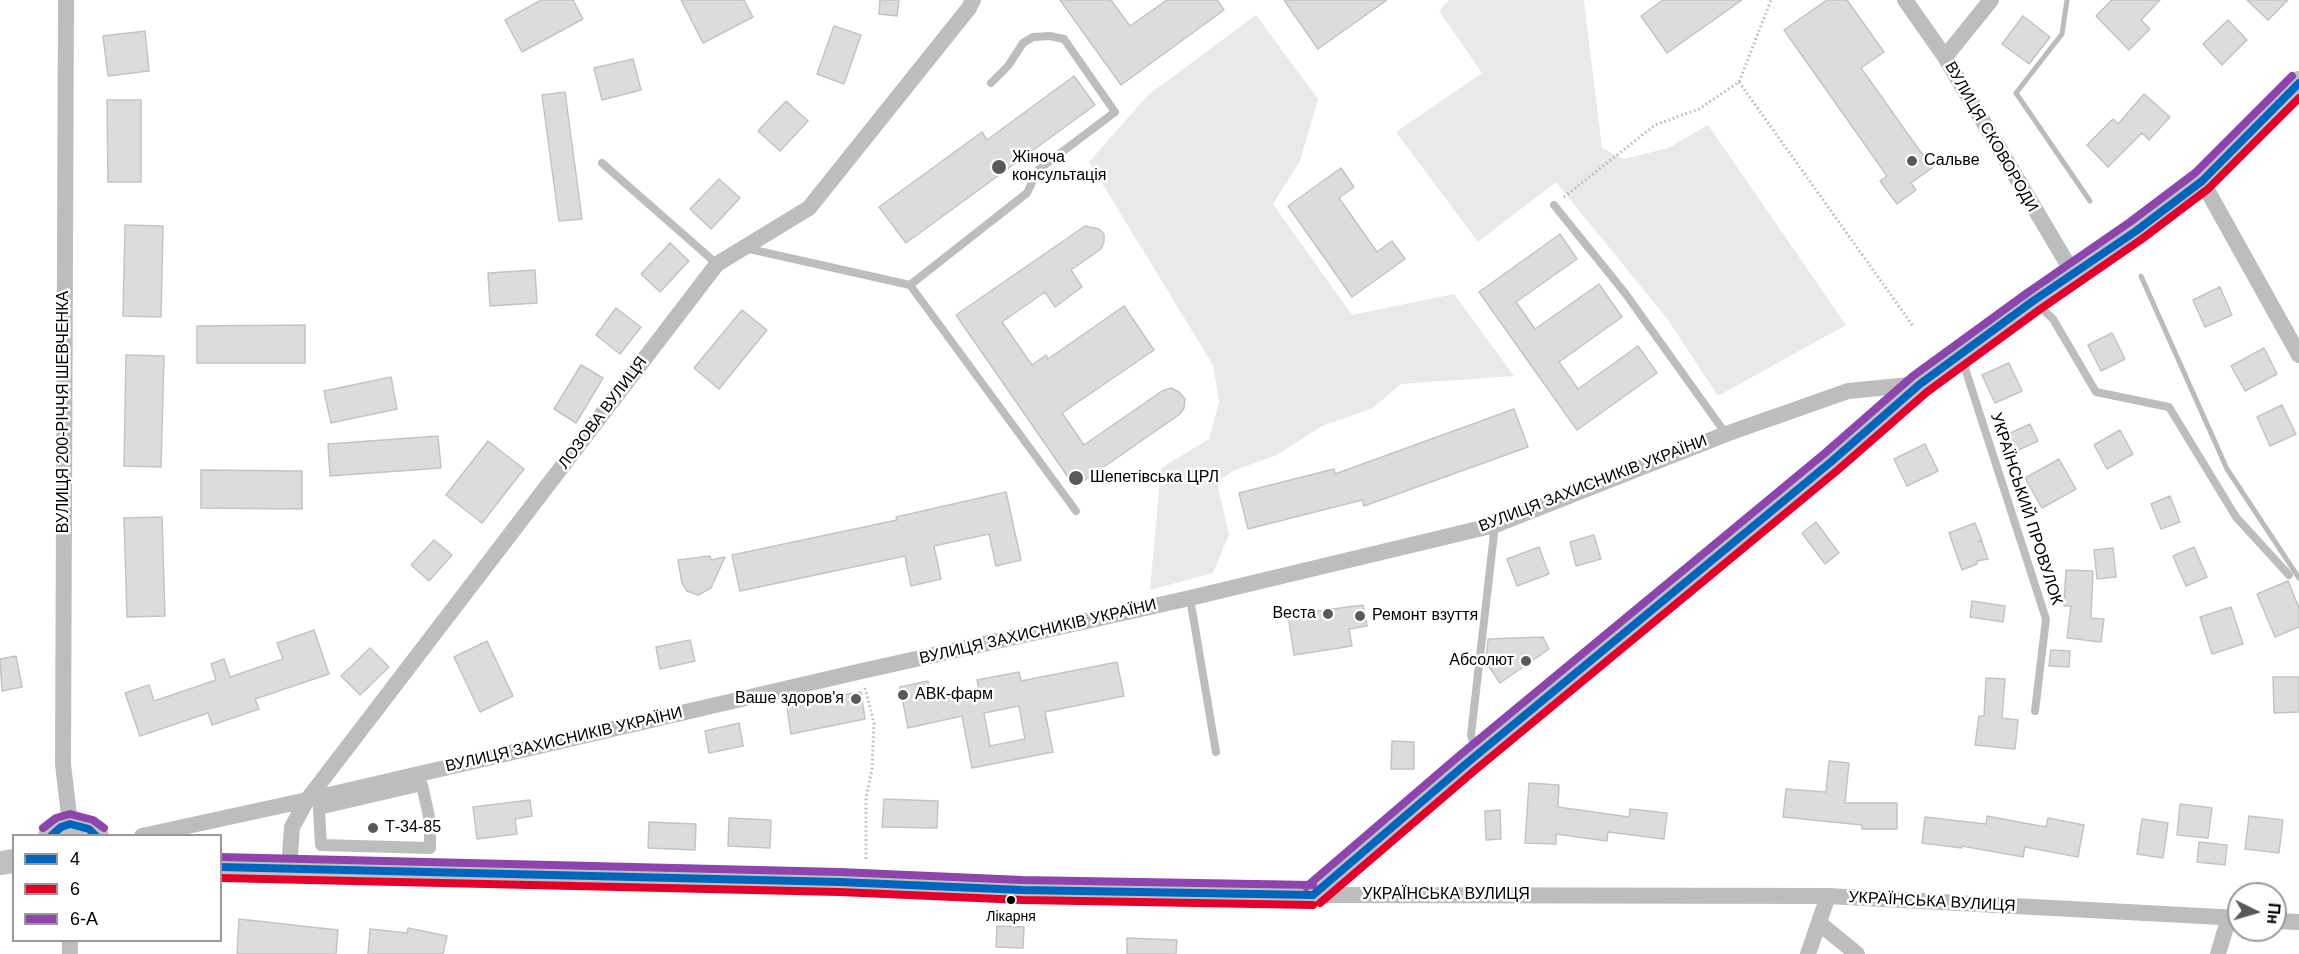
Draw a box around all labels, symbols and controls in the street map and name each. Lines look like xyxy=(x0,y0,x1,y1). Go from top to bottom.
street label: ВУЛИЦЯ СКОВОРОДИ xyxy=(1940,59,2042,215)
place label: Жіноча консультація xyxy=(1012,148,1106,186)
place label: Сальве xyxy=(1924,151,1980,171)
marker: Сальве xyxy=(1905,154,1919,168)
marker: Жіноча консультація xyxy=(990,158,1008,176)
street label: ВУЛИЦЯ 200-РІЧЧЯ ШЕВЧЕНКА xyxy=(54,291,74,533)
street label: ЛОЗОВА ВУЛИЦЯ xyxy=(555,353,651,473)
street label: УКРАЇНСЬКИЙ ПРОВУЛОК xyxy=(1986,411,2066,607)
street label: ВУЛИЦЯ ЗАХИСНИКІВ УКРАЇНИ xyxy=(1476,432,1710,536)
place label: Шепетівська ЦРЛ xyxy=(1090,468,1219,488)
marker: Шепетівська ЦРЛ xyxy=(1067,469,1085,487)
street label: ВУЛИЦЯ ЗАХИСНИКІВ УКРАЇНИ xyxy=(918,595,1158,669)
place label: Веста xyxy=(1272,604,1316,624)
place label: Ремонт взуття xyxy=(1372,606,1478,626)
marker: Веста xyxy=(1321,607,1335,621)
marker: Ремонт взуття xyxy=(1353,609,1367,623)
place label: Абсолют xyxy=(1449,651,1514,671)
marker: Абсолют xyxy=(1519,654,1533,668)
place label: АВК-фарм xyxy=(915,685,993,705)
marker: АВК-фарм xyxy=(896,688,910,702)
place label: Ваше здоров'я xyxy=(735,689,844,709)
marker: Ваше здоров'я xyxy=(849,692,863,706)
street label: ВУЛИЦЯ ЗАХИСНИКІВ УКРАЇНИ xyxy=(444,703,684,777)
place label: Т-34-85 xyxy=(385,818,441,838)
marker: Т-34-85 xyxy=(366,821,380,835)
legend xyxy=(12,834,222,942)
text: 4 xyxy=(70,849,80,869)
text: 6 xyxy=(70,879,80,899)
north arrow xyxy=(2227,882,2287,942)
street label: УКРАЇНСЬКА ВУЛИЦЯ xyxy=(1362,885,1530,905)
street label: УКРАЇНСЬКА ВУЛИЦЯ xyxy=(1848,888,2016,916)
marker: Лікарня xyxy=(1005,894,1017,906)
text: Пн xyxy=(2264,902,2283,925)
text: 6-А xyxy=(70,909,98,929)
place label: Лікарня xyxy=(986,909,1036,925)

